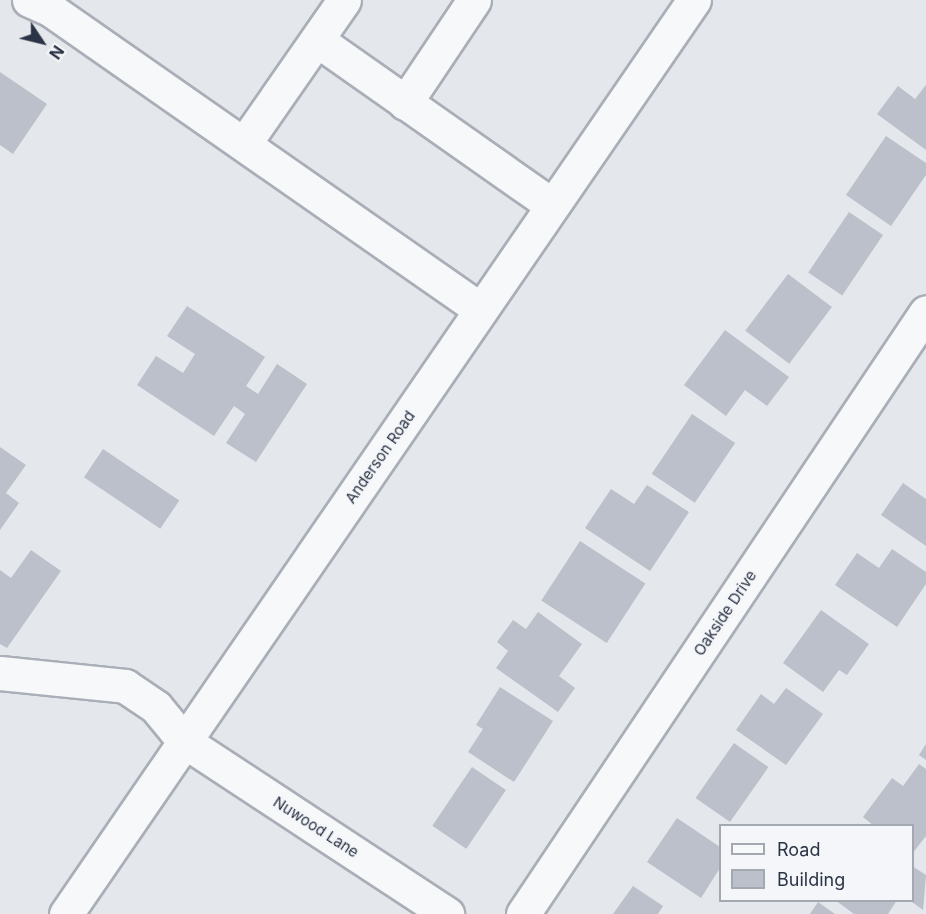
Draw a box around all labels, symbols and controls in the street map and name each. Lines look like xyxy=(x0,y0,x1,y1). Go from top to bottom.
north arrow xyxy=(12,12,72,72)
text: N xyxy=(45,42,68,63)
street label: Anderson Road xyxy=(341,407,419,507)
street label: Oakside Drive xyxy=(690,567,760,659)
street label: Nuwood Lane xyxy=(270,793,362,861)
legend xyxy=(719,824,914,902)
text: Road xyxy=(777,839,820,860)
text: Building xyxy=(777,869,845,890)

